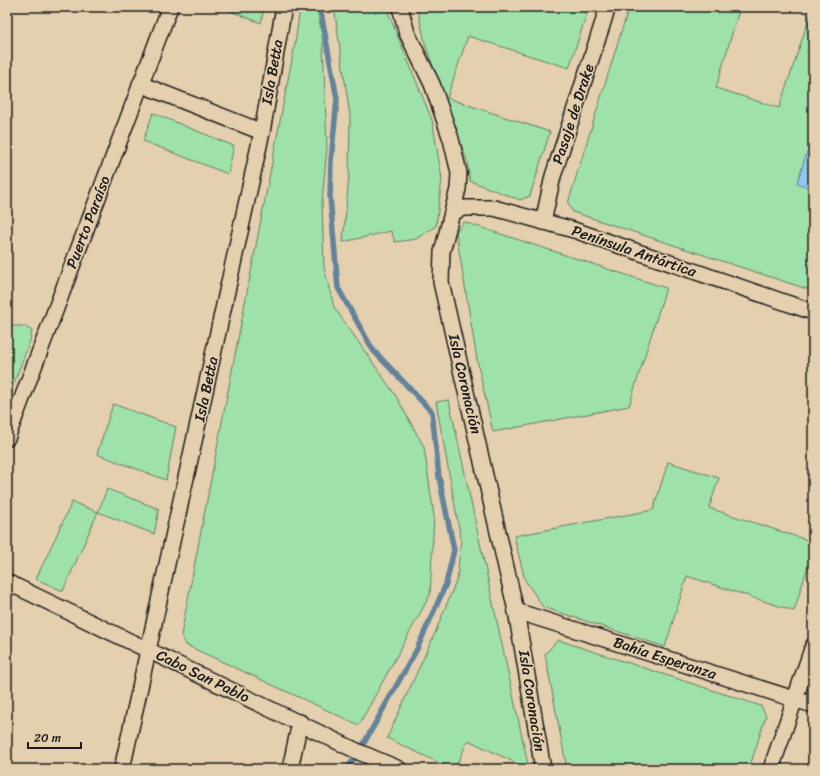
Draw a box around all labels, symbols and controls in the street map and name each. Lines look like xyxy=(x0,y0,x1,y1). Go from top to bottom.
street label: Isla Betta xyxy=(253,37,291,108)
street label: Pasaje de Drake xyxy=(544,60,602,168)
street label: Puerto Paraíso xyxy=(58,171,118,272)
street label: Península Antártica xyxy=(568,217,700,285)
street label: Isla Coronación xyxy=(441,330,489,437)
street label: Isla Betta xyxy=(186,354,226,425)
street label: Bahía Esperanza xyxy=(610,629,720,687)
street label: Cabo San Pablo xyxy=(152,642,255,710)
street label: Isla Coronación xyxy=(511,648,553,753)
scale bar xyxy=(28,724,81,750)
text: 20 m xyxy=(34,727,61,749)

